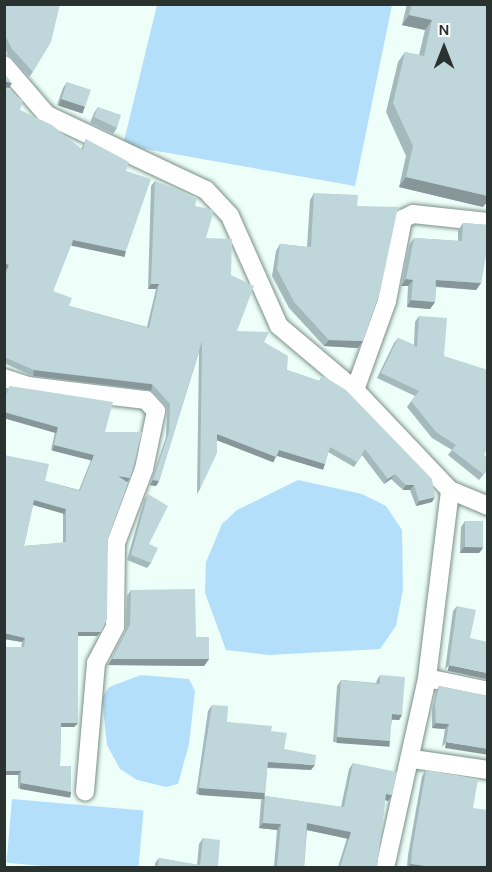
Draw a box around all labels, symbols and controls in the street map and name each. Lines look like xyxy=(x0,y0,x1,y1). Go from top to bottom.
north arrow xyxy=(414,18,474,78)
text: N xyxy=(438,20,450,39)

